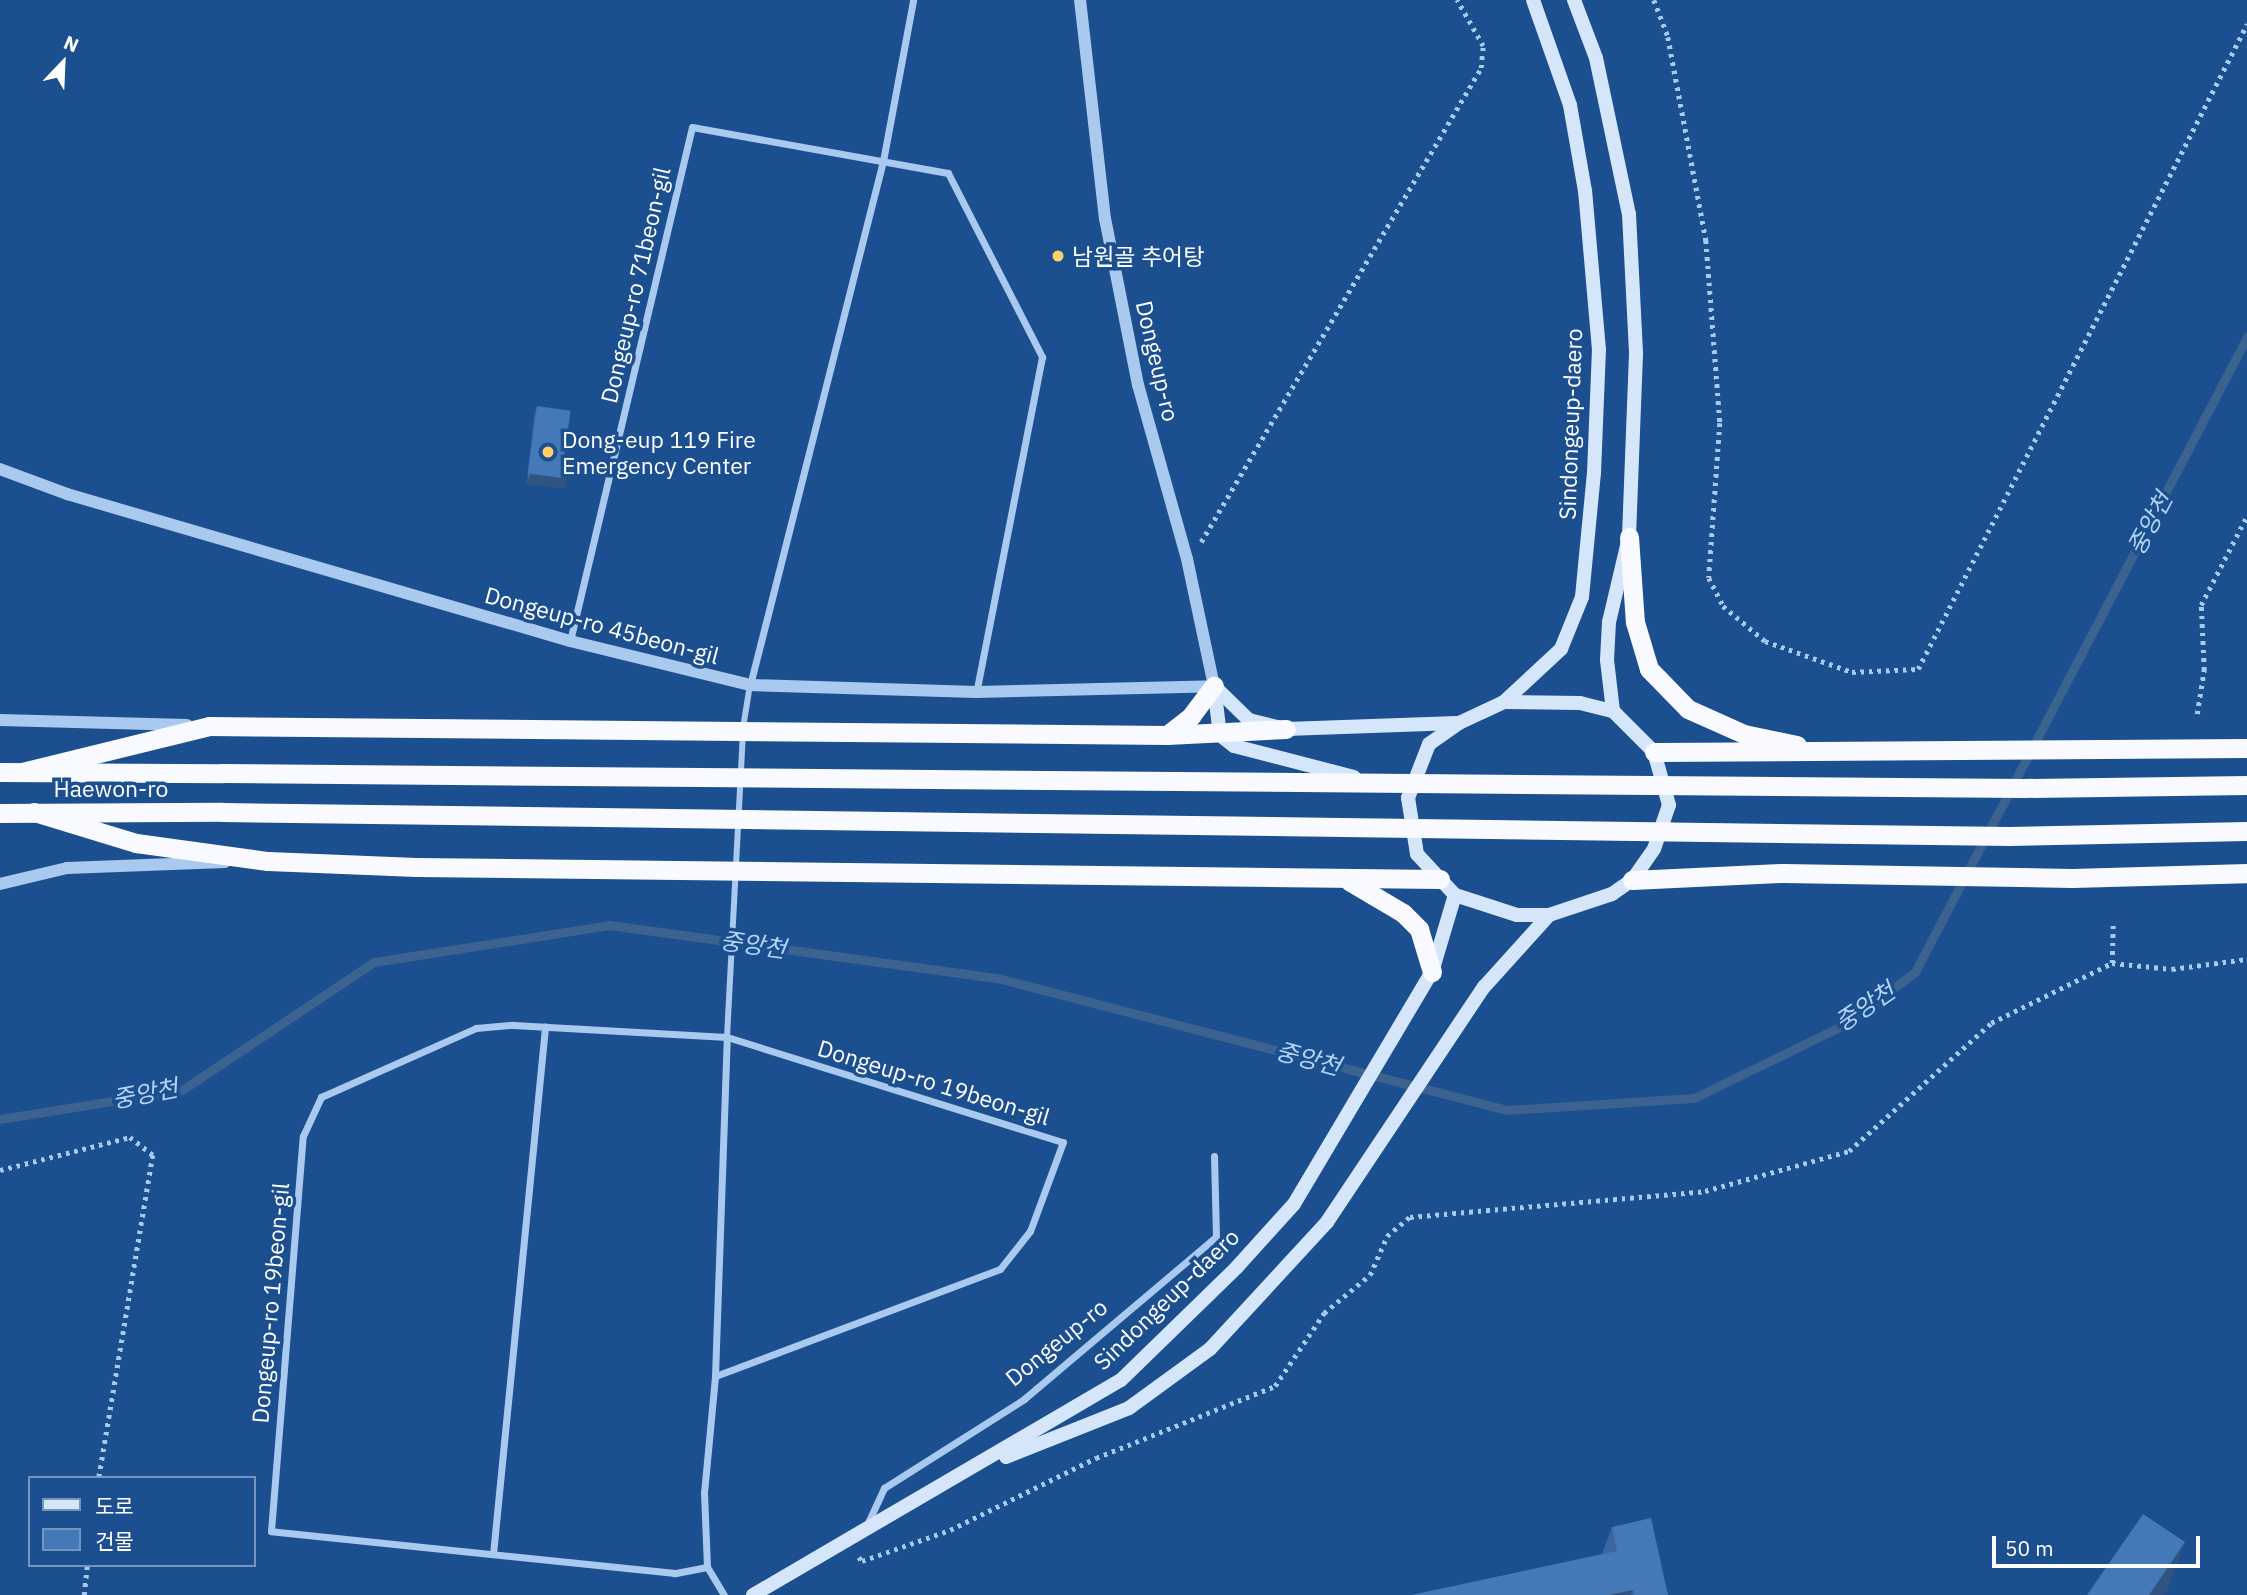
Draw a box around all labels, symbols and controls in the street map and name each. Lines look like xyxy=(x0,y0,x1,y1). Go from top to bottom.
north arrow xyxy=(28,28,98,98)
text: N xyxy=(60,30,82,57)
street label: Dongeup-ro 71beon-gil xyxy=(594,164,676,406)
place label: 남원골 추어탕 xyxy=(1072,242,1204,270)
marker: 남원골 추어탕 xyxy=(1050,248,1066,264)
street label: Dongeup-ro xyxy=(1131,298,1185,424)
street label: Sindongeup-daero xyxy=(1553,328,1587,520)
place label: Dong-eup 119 Fire Emergency Center xyxy=(562,425,756,479)
marker: Dong-eup 119 Fire Emergency Center xyxy=(540,444,556,460)
water label: 중앙천 xyxy=(2122,488,2178,560)
street label: Dongeup-ro 45beon-gil xyxy=(482,580,722,670)
street label: Haewon-ro xyxy=(54,774,168,802)
water label: 중앙천 xyxy=(718,926,788,964)
water label: 중앙천 xyxy=(1829,977,1901,1037)
street label: Dongeup-ro 19beon-gil xyxy=(815,1034,1053,1130)
water label: 중앙천 xyxy=(1272,1037,1344,1081)
water label: 중앙천 xyxy=(110,1074,180,1114)
street label: Dongeup-ro 19beon-gil xyxy=(246,1182,294,1424)
street label: Sindongeup-daero xyxy=(1088,1223,1244,1375)
street label: Dongeup-ro xyxy=(1000,1293,1112,1391)
legend xyxy=(28,1476,256,1567)
text: 도로 xyxy=(95,1492,134,1520)
scale bar xyxy=(1995,1522,2203,1566)
text: 건물 xyxy=(95,1527,134,1555)
text: 50 m xyxy=(2005,1534,2054,1562)

